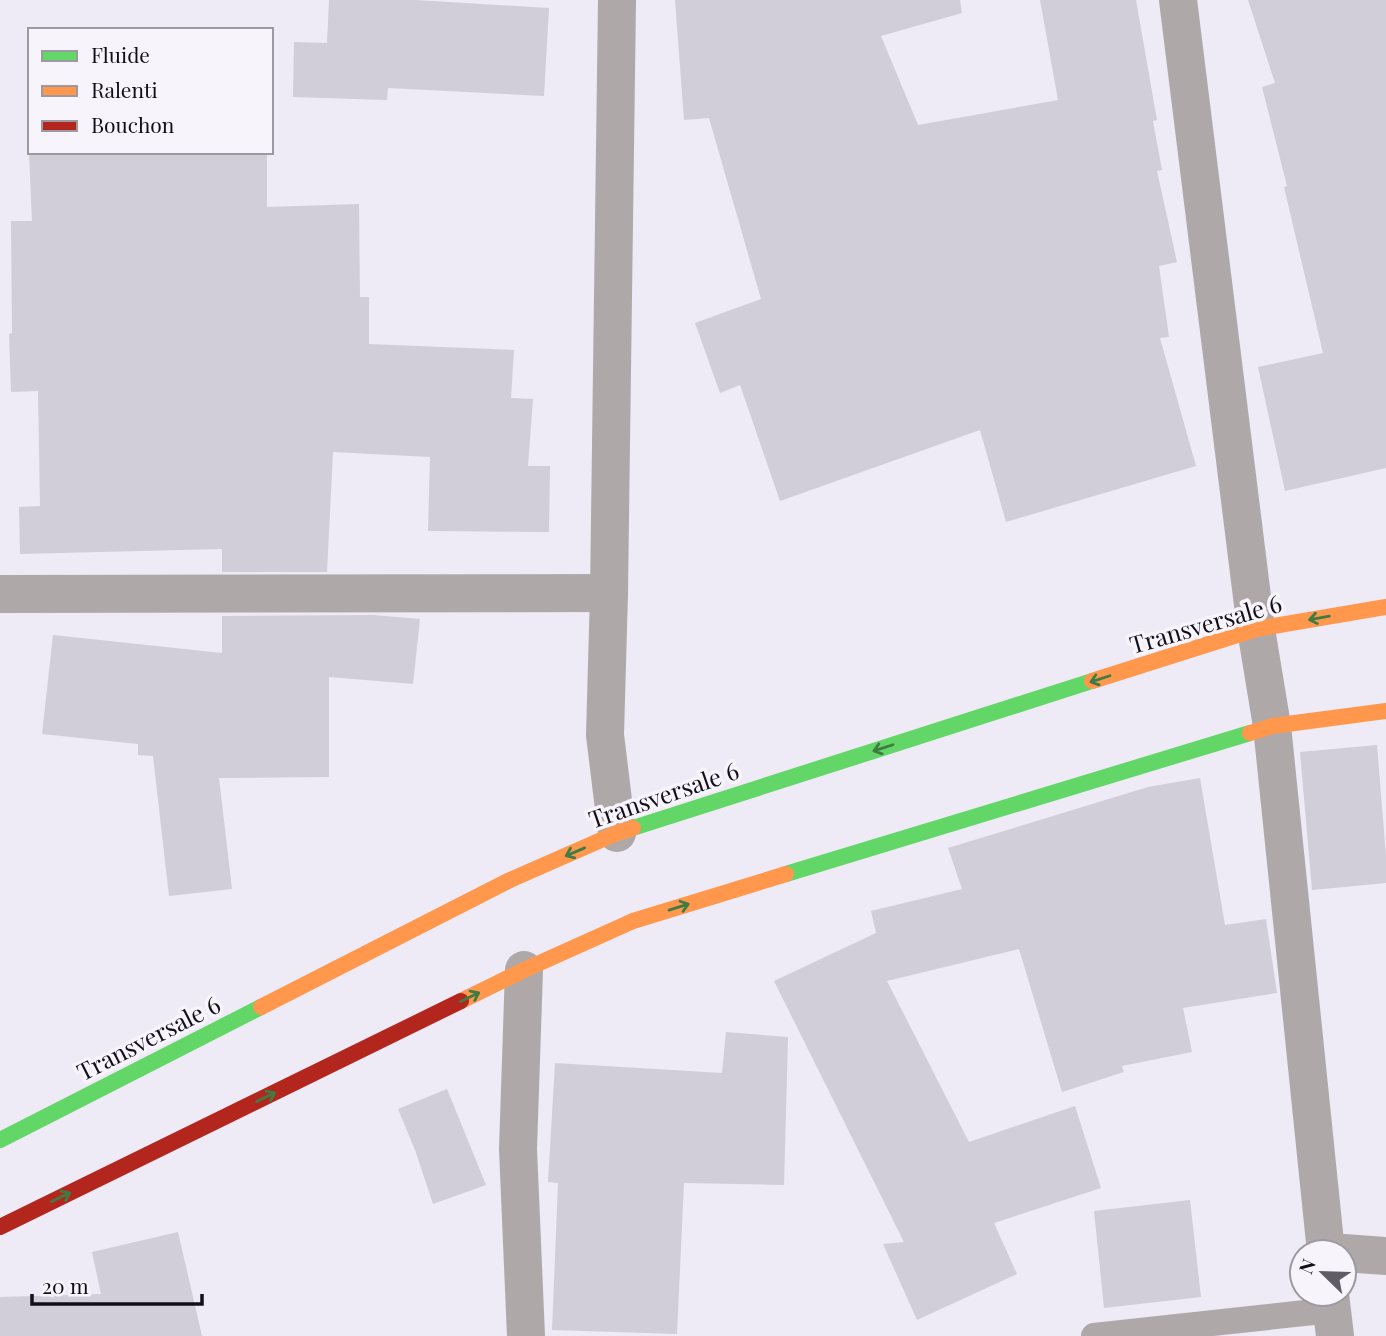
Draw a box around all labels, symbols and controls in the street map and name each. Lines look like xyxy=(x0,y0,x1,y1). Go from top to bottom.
legend xyxy=(28,28,273,154)
text: Fluide xyxy=(91,40,150,68)
text: Ralenti xyxy=(91,75,158,103)
text: Bouchon xyxy=(91,110,175,138)
street label: Transversale 6 xyxy=(1126,586,1285,660)
one-way arrow xyxy=(1308,612,1331,625)
one-way arrow xyxy=(1089,673,1111,686)
one-way arrow xyxy=(873,743,895,756)
street label: Transversale 6 xyxy=(584,753,743,835)
one-way arrow xyxy=(565,846,586,859)
one-way arrow xyxy=(667,900,689,912)
street label: Transversale 6 xyxy=(71,987,225,1087)
one-way arrow xyxy=(459,989,480,1003)
one-way arrow xyxy=(255,1089,276,1103)
one-way arrow xyxy=(50,1189,71,1203)
north arrow xyxy=(1288,1238,1358,1308)
text: N xyxy=(1292,1254,1321,1277)
scale bar xyxy=(32,1262,201,1306)
text: 20 m xyxy=(42,1271,89,1299)

